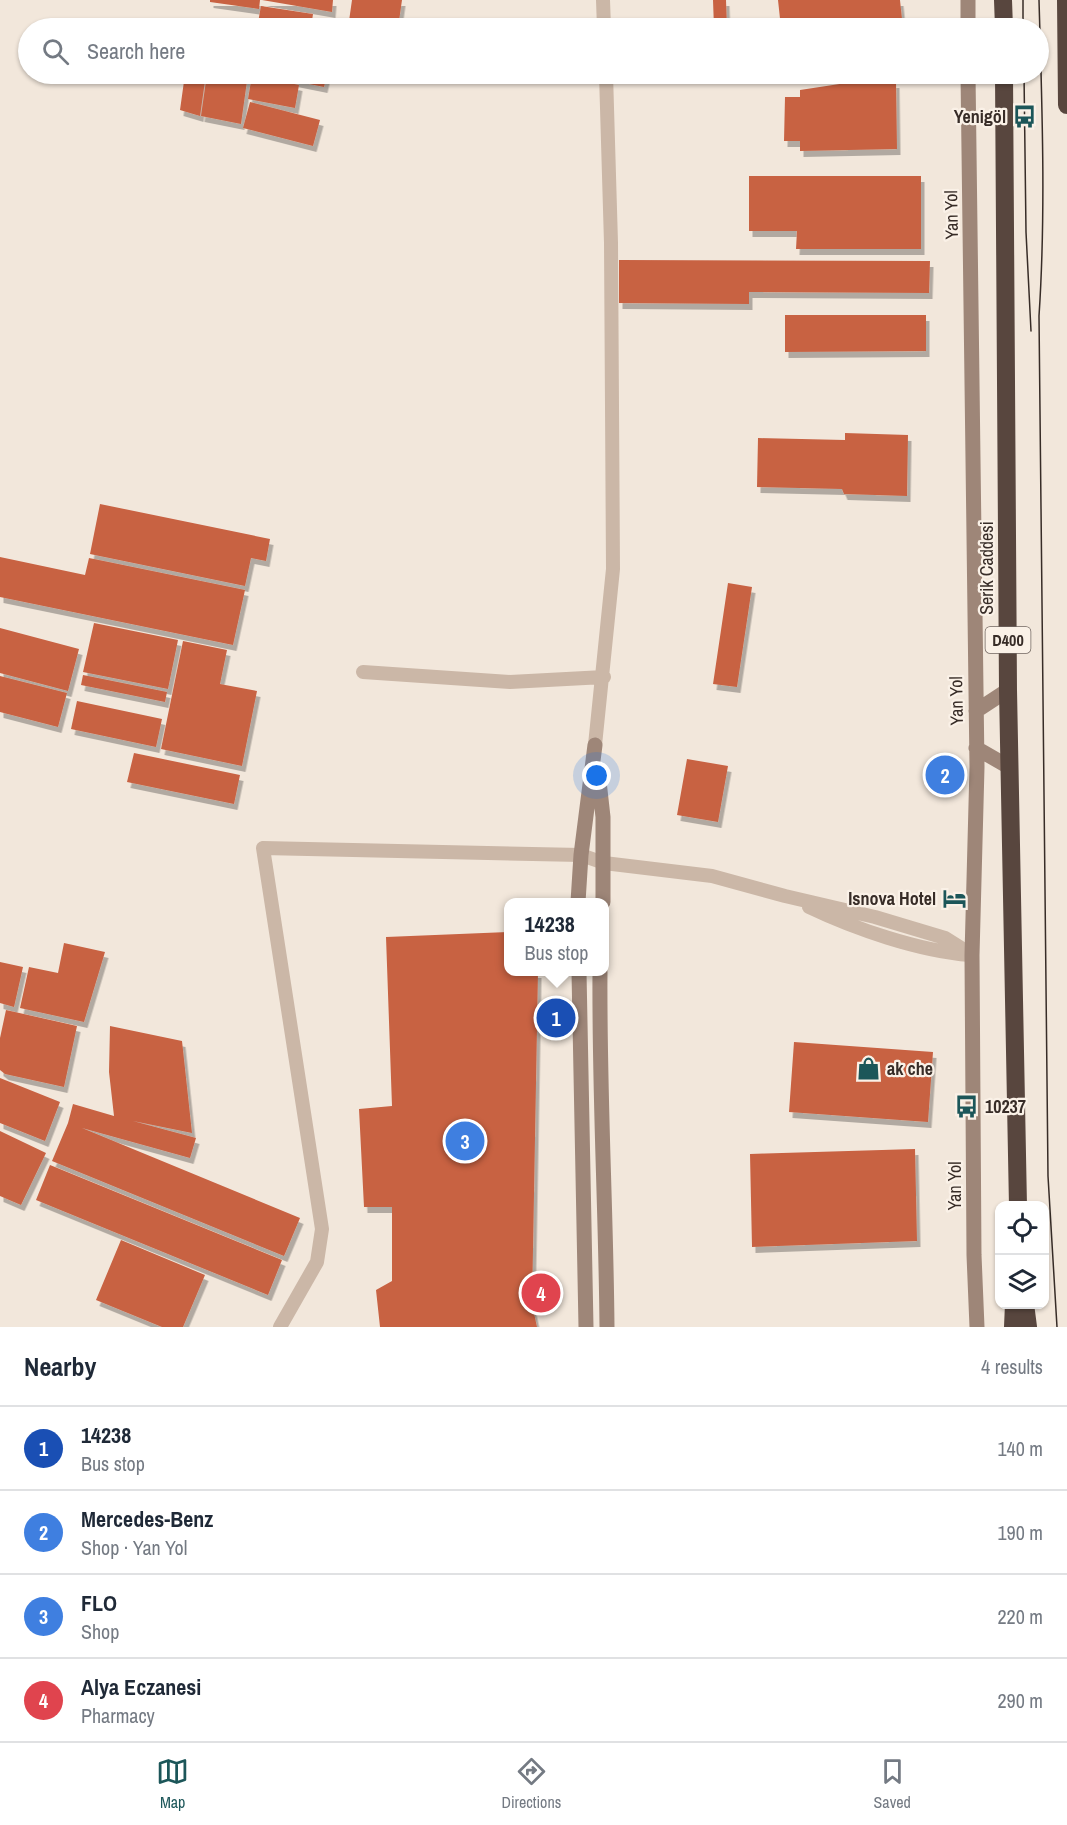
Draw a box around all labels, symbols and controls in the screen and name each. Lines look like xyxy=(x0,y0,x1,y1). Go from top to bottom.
search box xyxy=(18,18,1049,84)
icon: search xyxy=(39,35,72,68)
text: Search here xyxy=(87,36,185,66)
bus stop icon: Yenigöl xyxy=(1011,103,1037,129)
place label: Yenigöl xyxy=(954,104,1006,129)
street label: Yan Yol xyxy=(938,190,964,240)
street label: Serik Caddesi xyxy=(974,521,999,615)
road number: D400 xyxy=(986,627,1030,653)
street label: Yan Yol xyxy=(943,676,969,726)
pin: 2 xyxy=(926,752,964,798)
your location xyxy=(582,761,611,790)
hotel icon: Isnova Hotel xyxy=(941,885,967,911)
place label: Isnova Hotel xyxy=(848,886,936,911)
popup xyxy=(504,898,609,976)
text: 14238 xyxy=(525,909,575,939)
text: Bus stop xyxy=(525,939,588,966)
pin: 1 xyxy=(536,996,576,1040)
shop icon: ak che xyxy=(856,1055,882,1081)
place label: ak che xyxy=(887,1056,933,1081)
bus stop icon: 10237 xyxy=(954,1093,980,1119)
place label: 10237 xyxy=(985,1094,1026,1119)
pin: 3 xyxy=(446,1118,484,1164)
street label: Yan Yol xyxy=(942,1161,967,1211)
map controls xyxy=(995,1201,1049,1309)
button: locate xyxy=(995,1201,1049,1255)
button: layers xyxy=(995,1255,1049,1309)
pin: 4 xyxy=(522,1270,560,1316)
text: Nearby xyxy=(24,1349,96,1384)
text: 4 results xyxy=(981,1353,1043,1380)
text: 14238 xyxy=(81,1420,131,1450)
text: 1 xyxy=(39,1435,48,1462)
text: 140 m xyxy=(997,1435,1043,1462)
text: Bus stop xyxy=(81,1450,145,1477)
text: Mercedes-Benz xyxy=(81,1504,213,1534)
text: 2 xyxy=(39,1519,48,1546)
text: 190 m xyxy=(997,1519,1043,1546)
text: Shop · Yan Yol xyxy=(81,1534,187,1561)
text: FLO xyxy=(81,1588,117,1618)
text: 3 xyxy=(39,1603,48,1630)
text: 220 m xyxy=(997,1603,1043,1630)
text: Shop xyxy=(81,1618,119,1645)
text: Alya Eczanesi xyxy=(81,1672,201,1702)
text: 4 xyxy=(39,1687,48,1714)
text: 290 m xyxy=(997,1687,1043,1714)
text: Pharmacy xyxy=(81,1702,155,1729)
tab: Map xyxy=(156,1755,189,1813)
tab: Directions xyxy=(501,1755,561,1813)
tab: Saved xyxy=(874,1755,911,1813)

